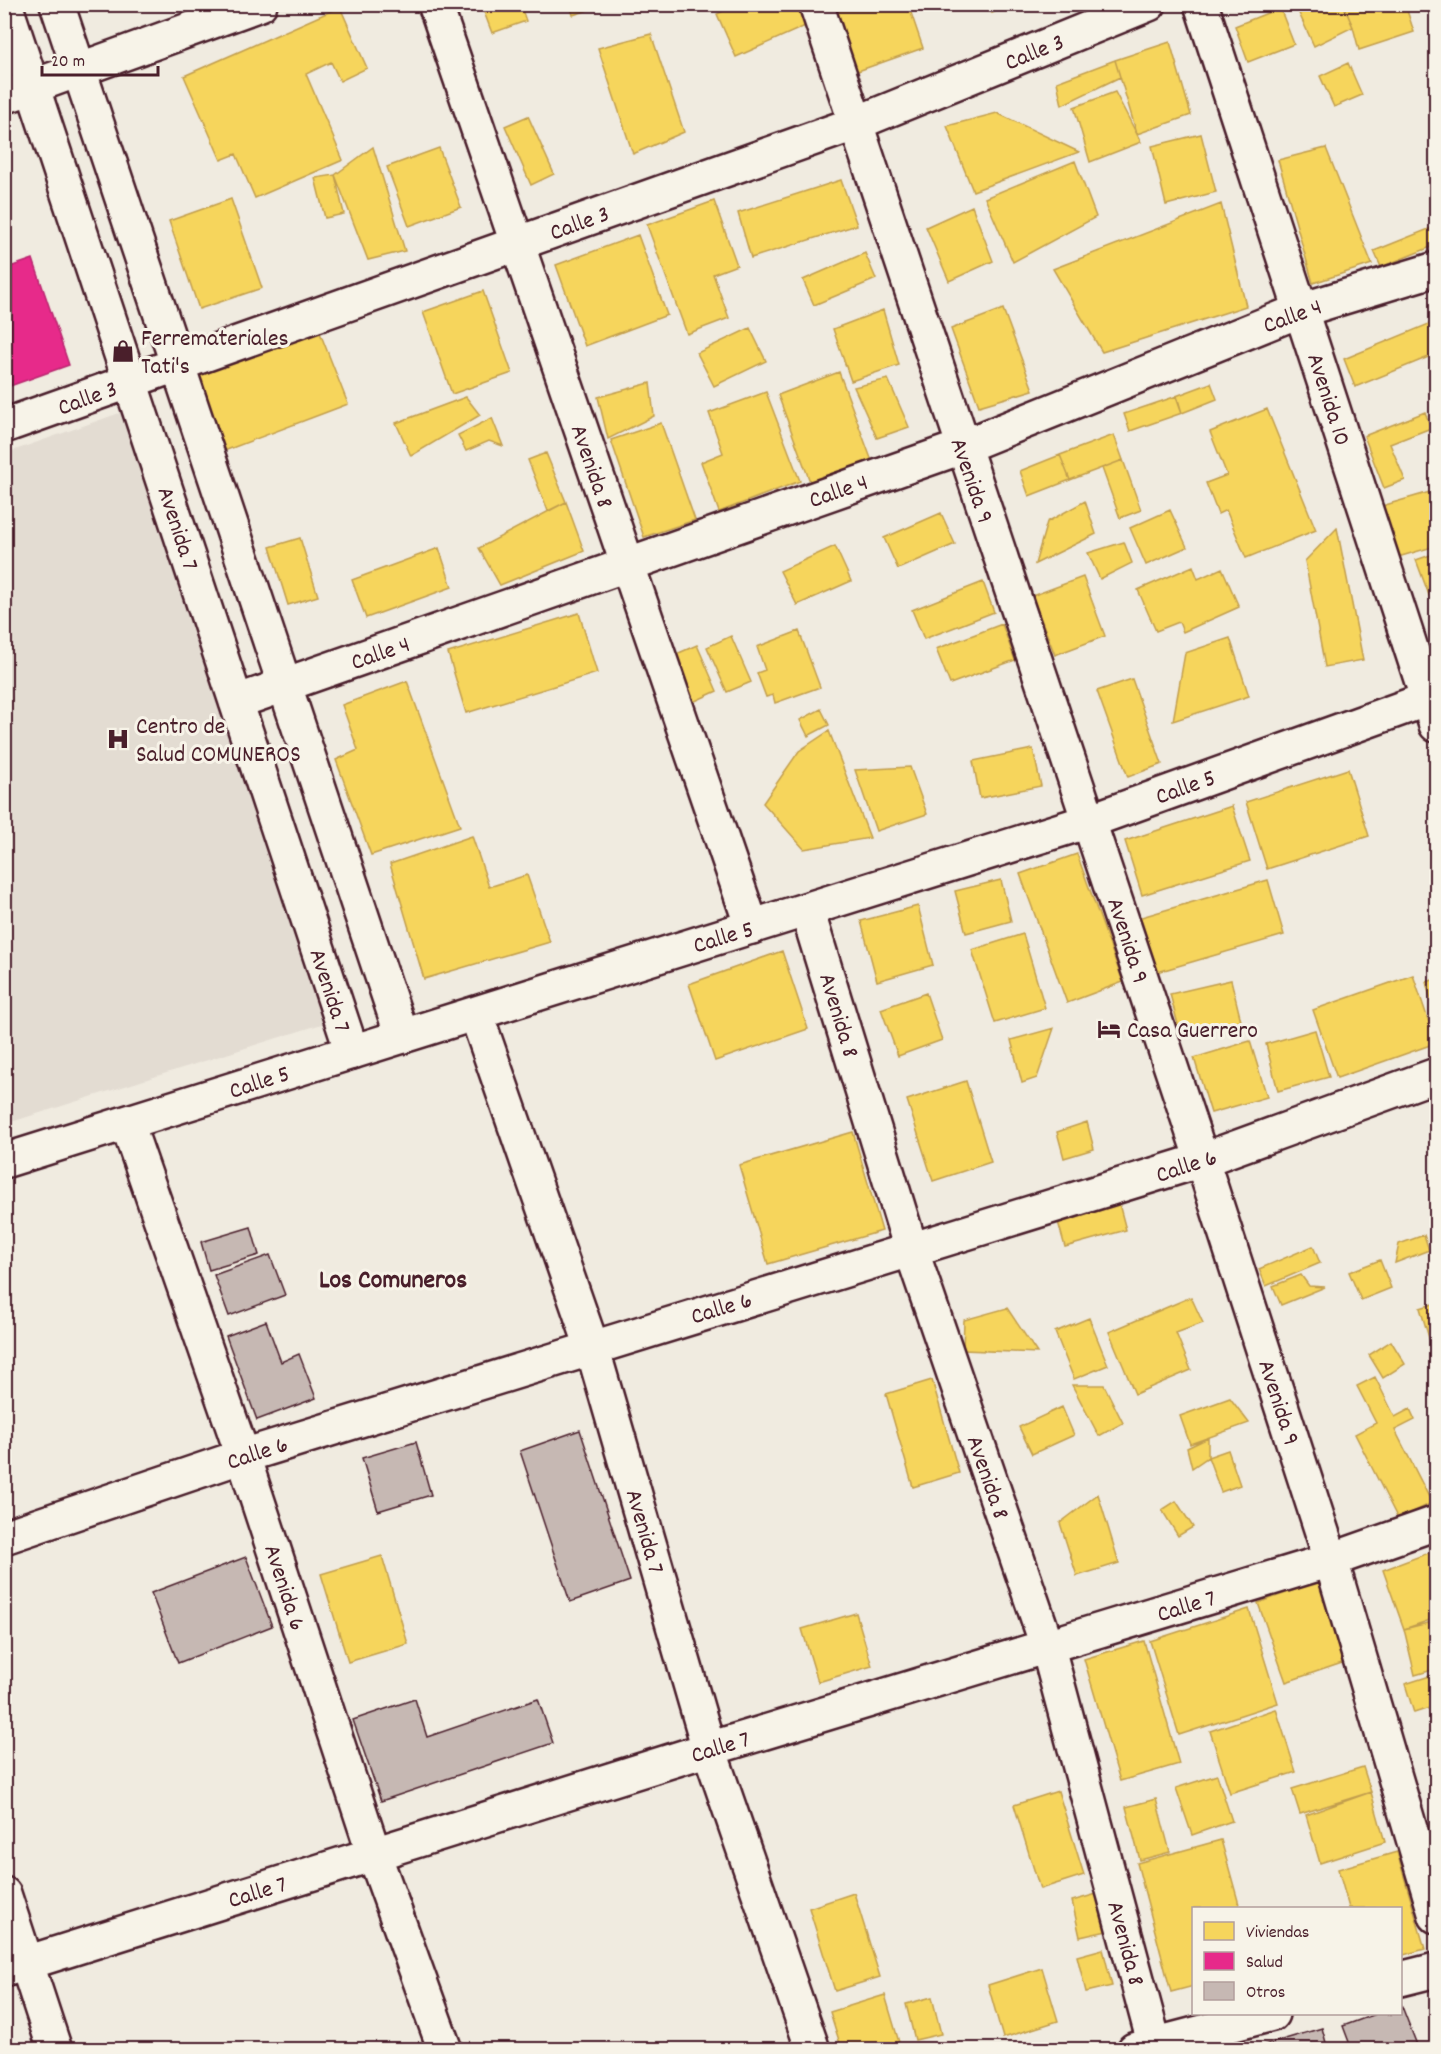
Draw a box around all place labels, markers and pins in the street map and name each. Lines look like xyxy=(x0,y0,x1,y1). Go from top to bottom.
place label: Ferremateriales Tati's xyxy=(141,323,289,385)
shop icon: Ferremateriales Tati's xyxy=(110,338,136,364)
place label: Centro de Salud COMUNEROS xyxy=(136,711,301,773)
hospital icon: Centro de Salud COMUNEROS xyxy=(105,726,131,752)
place label: Casa Guerrero xyxy=(1127,1015,1258,1049)
hotel icon: Casa Guerrero xyxy=(1096,1016,1122,1042)

